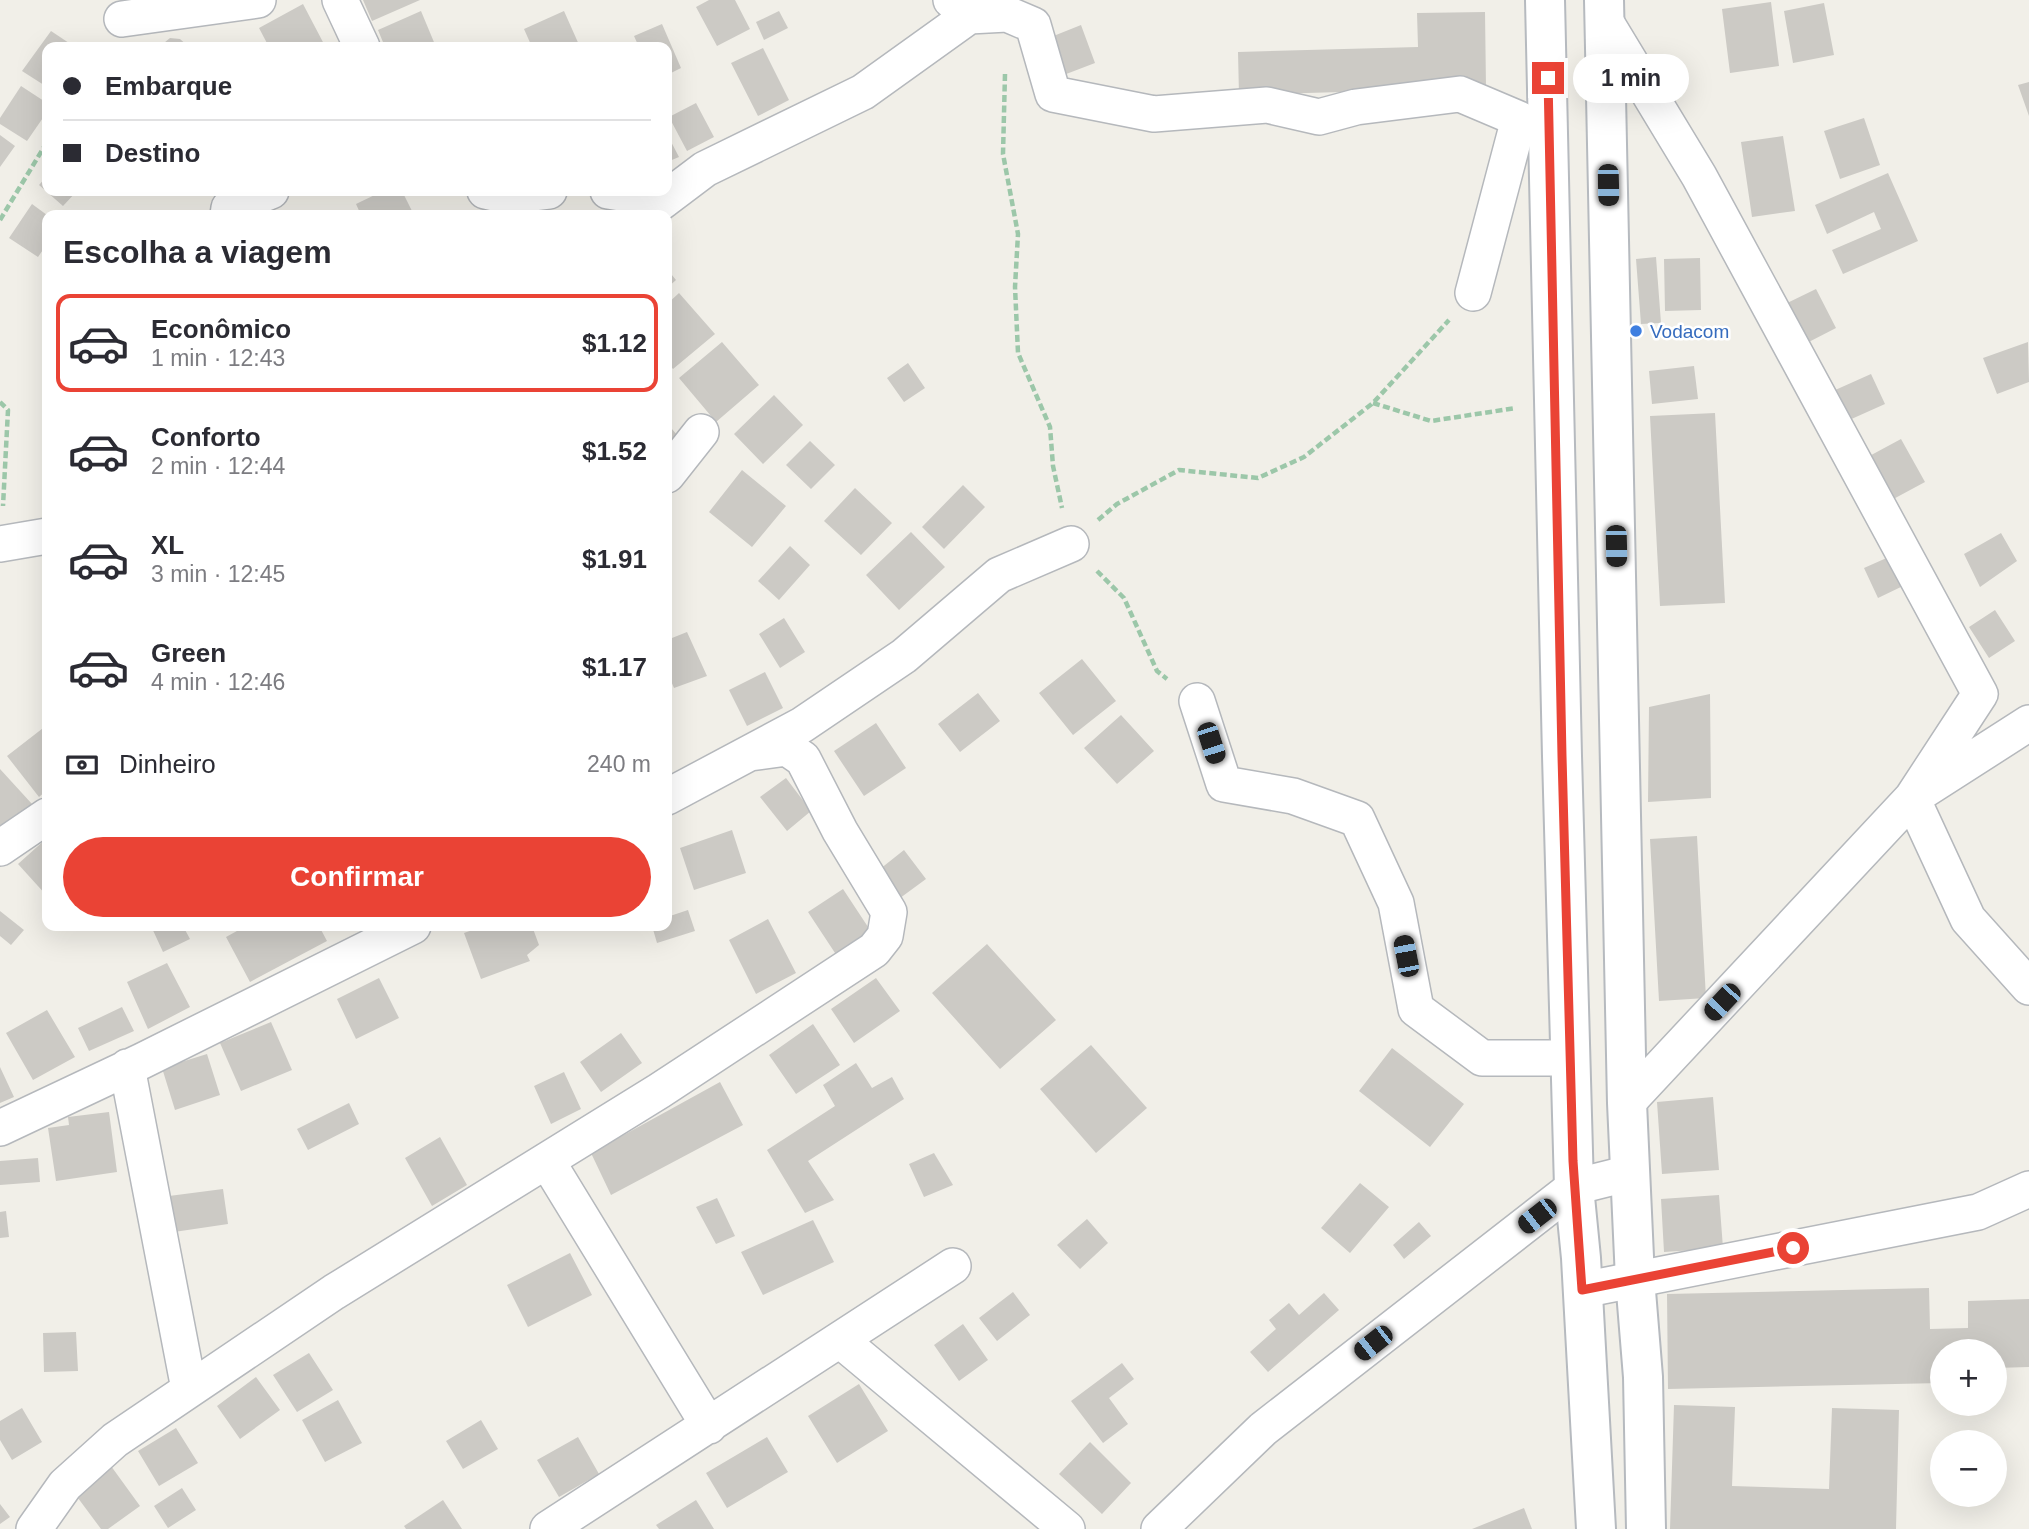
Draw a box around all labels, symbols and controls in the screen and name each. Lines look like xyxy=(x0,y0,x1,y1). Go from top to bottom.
callout: 1 min xyxy=(1572,54,1688,102)
route end xyxy=(1532,62,1564,94)
text: 1 min xyxy=(1601,65,1661,91)
text: Embarque xyxy=(105,71,232,101)
text: Destino xyxy=(105,138,200,168)
car xyxy=(1598,164,1619,206)
text: Escolha a viagem xyxy=(63,234,332,270)
icon: car xyxy=(67,312,130,375)
text: Econômico xyxy=(151,314,291,344)
place label: Vodacom xyxy=(1650,321,1729,342)
marker: Vodacom xyxy=(1628,323,1644,339)
text: $1.12 xyxy=(582,328,647,358)
text: 1 min · 12:43 xyxy=(151,345,285,371)
icon: car xyxy=(67,420,130,483)
text: Conforto xyxy=(151,422,261,452)
text: $1.52 xyxy=(582,436,647,466)
text: 2 min · 12:44 xyxy=(151,453,285,479)
car xyxy=(1606,525,1627,567)
icon: car xyxy=(67,528,130,591)
text: XL xyxy=(151,530,184,560)
text: $1.91 xyxy=(582,544,647,574)
text: 3 min · 12:45 xyxy=(151,561,285,587)
icon: car xyxy=(67,636,130,699)
text: Green xyxy=(151,638,226,668)
text: $1.17 xyxy=(582,652,647,682)
text: 4 min · 12:46 xyxy=(151,669,285,695)
car xyxy=(1195,720,1228,766)
icon: cash xyxy=(63,746,101,784)
text: Dinheiro xyxy=(119,749,216,779)
text: 240 m xyxy=(587,751,651,777)
button: Confirmar xyxy=(63,837,651,917)
car xyxy=(1392,933,1421,979)
car xyxy=(1700,979,1745,1025)
car xyxy=(1514,1195,1561,1237)
route start xyxy=(1777,1232,1809,1264)
car xyxy=(1350,1322,1397,1364)
map controls xyxy=(1930,1339,2007,1507)
button: + xyxy=(1930,1339,2007,1416)
button: − xyxy=(1930,1430,2007,1507)

